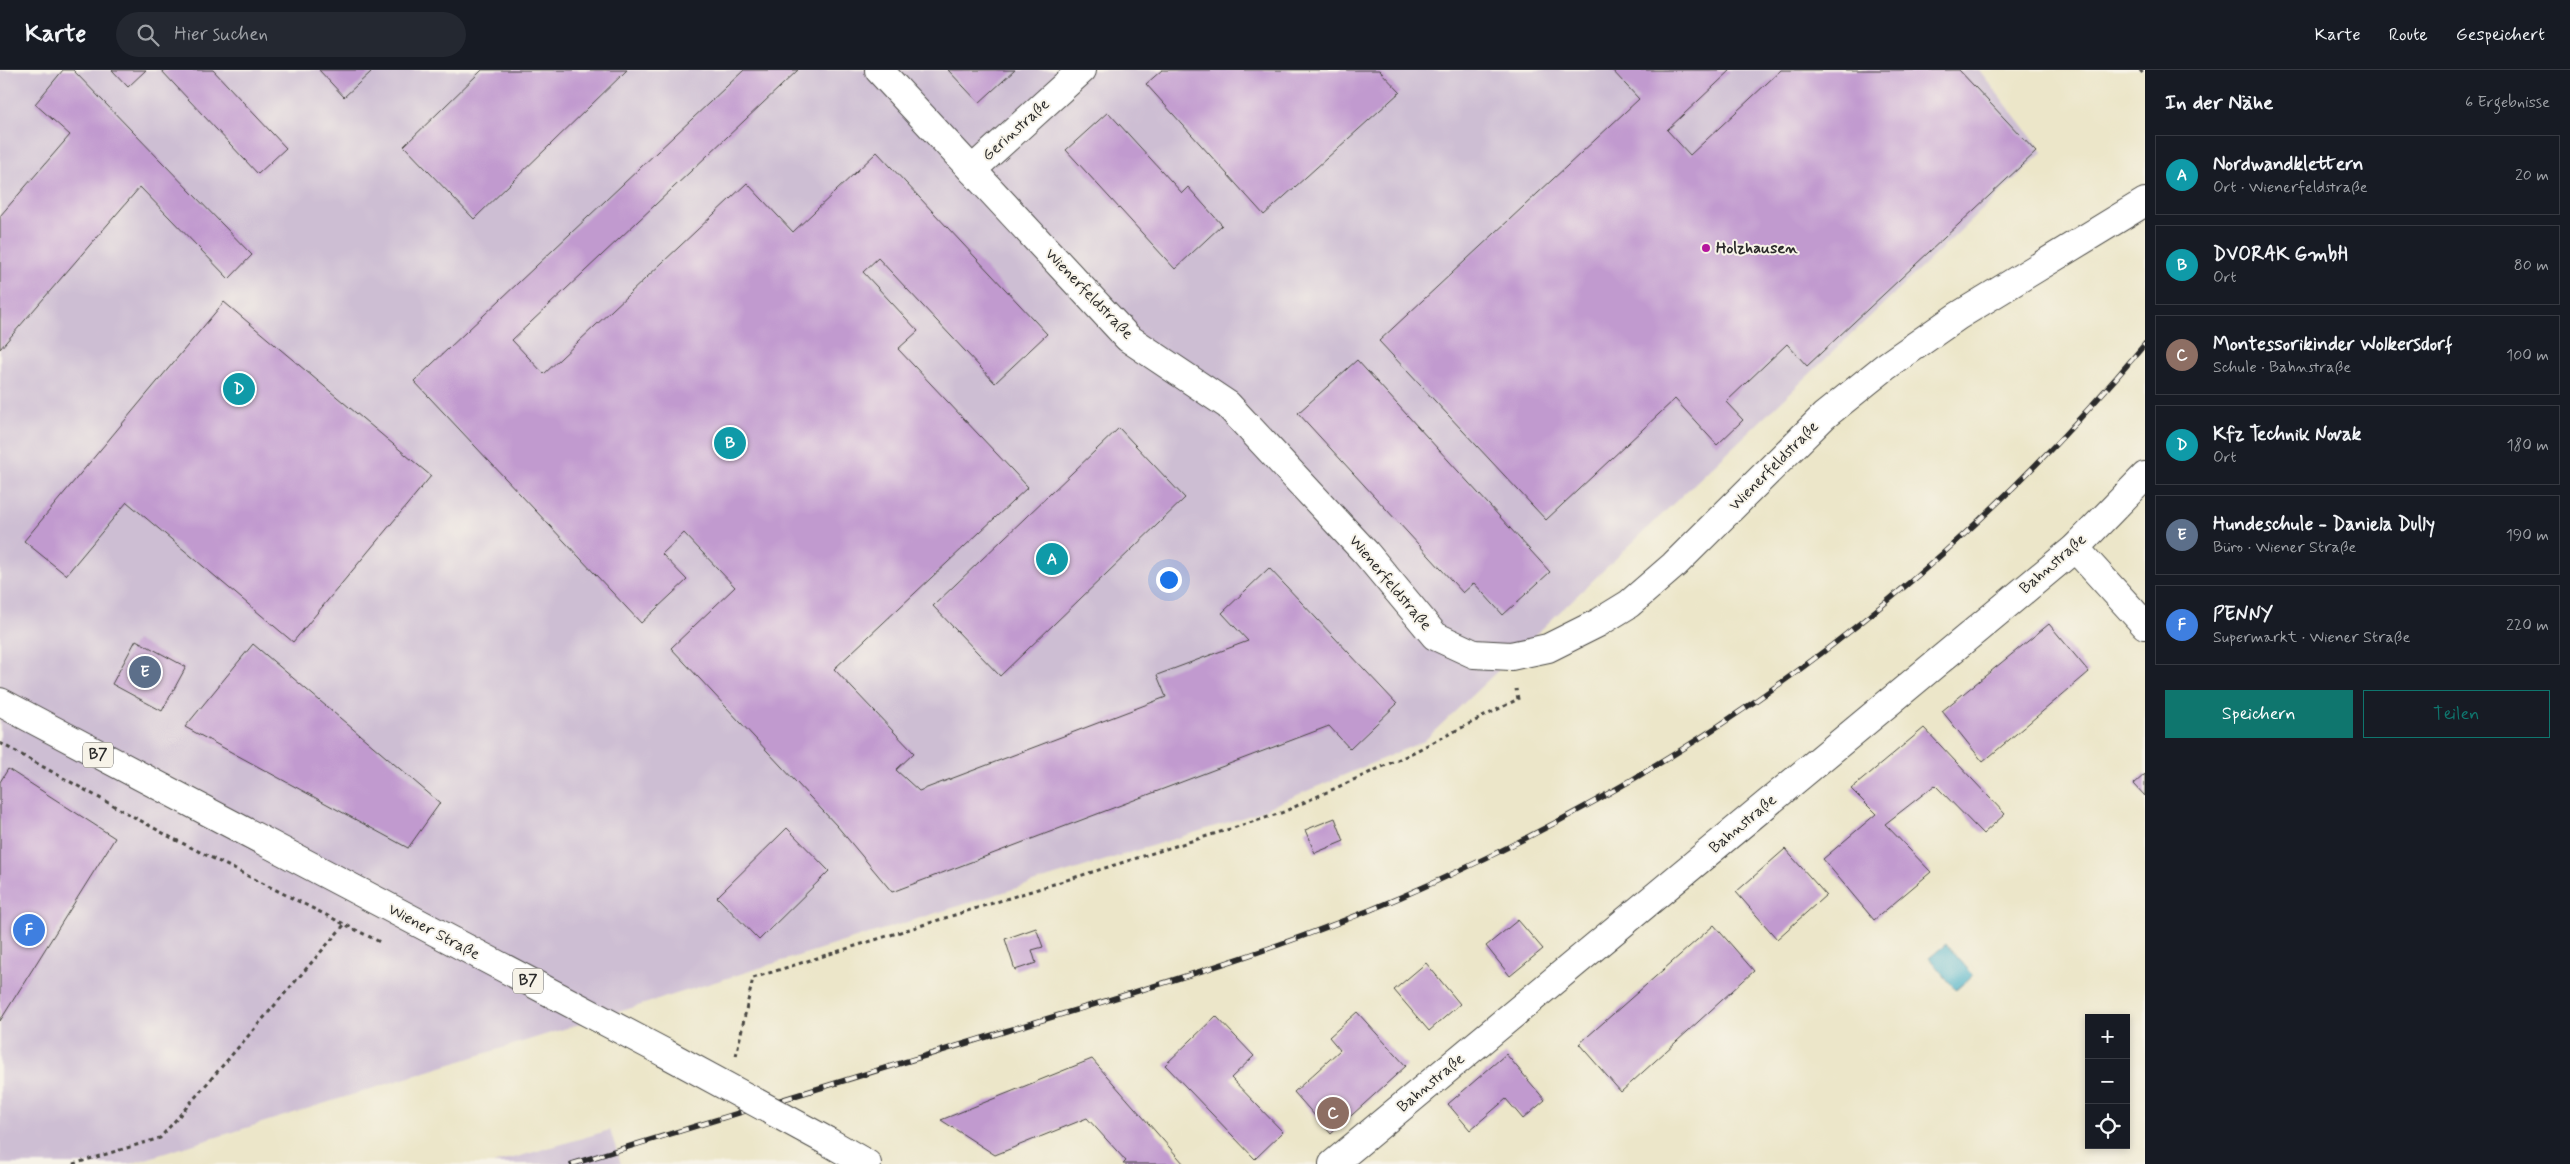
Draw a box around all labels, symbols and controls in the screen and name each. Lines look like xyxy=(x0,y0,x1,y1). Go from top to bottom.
search box xyxy=(116,12,466,57)
text: Karte xyxy=(25,19,86,50)
icon: search xyxy=(134,21,162,49)
text: Hier suchen xyxy=(174,22,268,47)
text: Karte xyxy=(2315,23,2361,47)
text: Route xyxy=(2389,23,2428,47)
text: Gespeichert xyxy=(2456,23,2545,47)
text: In der Nähe xyxy=(2165,89,2273,117)
text: 6 Ergebnisse xyxy=(2465,92,2550,113)
street label: Gerinstraße xyxy=(978,94,1054,166)
text: Nordwandklettern xyxy=(2213,152,2363,177)
text: A xyxy=(2177,165,2187,186)
text: 20 m xyxy=(2515,165,2549,186)
text: Ort · Wienerfeldstraße xyxy=(2213,177,2368,198)
place label: Holzhausen xyxy=(1716,238,1798,259)
marker: Holzhausen xyxy=(1700,242,1712,254)
text: DVORAK GmbH xyxy=(2213,242,2348,267)
street label: Wienerfeldstraße xyxy=(1040,244,1138,344)
text: B xyxy=(2177,255,2187,276)
text: 80 m xyxy=(2514,255,2549,276)
text: Ort xyxy=(2213,267,2237,288)
text: Montessorikinder Wolkersdorf xyxy=(2213,332,2452,357)
text: C xyxy=(2176,345,2188,366)
text: 100 m xyxy=(2506,345,2549,366)
text: Schule · Bahnstraße xyxy=(2213,357,2351,378)
pin: D xyxy=(223,370,255,408)
street label: Wienerfeldstraße xyxy=(1725,417,1823,515)
text: Kfz Technik Novak xyxy=(2213,422,2361,447)
pin: B xyxy=(714,424,746,462)
text: D xyxy=(2176,435,2188,456)
text: 180 m xyxy=(2506,435,2549,456)
text: Ort xyxy=(2213,447,2237,468)
text: Hundeschule - Daniela Dully xyxy=(2213,512,2435,537)
text: E xyxy=(2177,525,2187,546)
text: 190 m xyxy=(2506,525,2549,546)
street label: Bahnstraße xyxy=(2015,529,2091,599)
street label: Wienerfeldstraße xyxy=(1344,531,1436,635)
text: Büro · Wiener Straße xyxy=(2213,537,2356,558)
pin: A xyxy=(1036,540,1068,578)
your location xyxy=(1156,567,1182,593)
text: PENNY xyxy=(2213,602,2273,627)
text: F xyxy=(2178,615,2186,636)
text: 220 m xyxy=(2506,615,2549,636)
text: Supermarkt · Wiener Straße xyxy=(2213,627,2410,648)
pin: E xyxy=(129,653,161,691)
button: Speichern xyxy=(2165,690,2353,738)
button: Teilen xyxy=(2363,690,2550,738)
road number: B7 xyxy=(83,742,113,768)
street label: Bahnstraße xyxy=(1705,790,1781,858)
street label: Wiener Straße xyxy=(385,899,484,965)
pin: F xyxy=(13,911,45,949)
road number: B7 xyxy=(513,968,543,994)
map controls xyxy=(2085,1014,2130,1149)
button: + xyxy=(2085,1014,2130,1059)
street label: Bahnstraße xyxy=(1393,1049,1469,1117)
button: − xyxy=(2085,1059,2130,1104)
pin: C xyxy=(1317,1094,1349,1132)
button: locate xyxy=(2085,1104,2130,1149)

